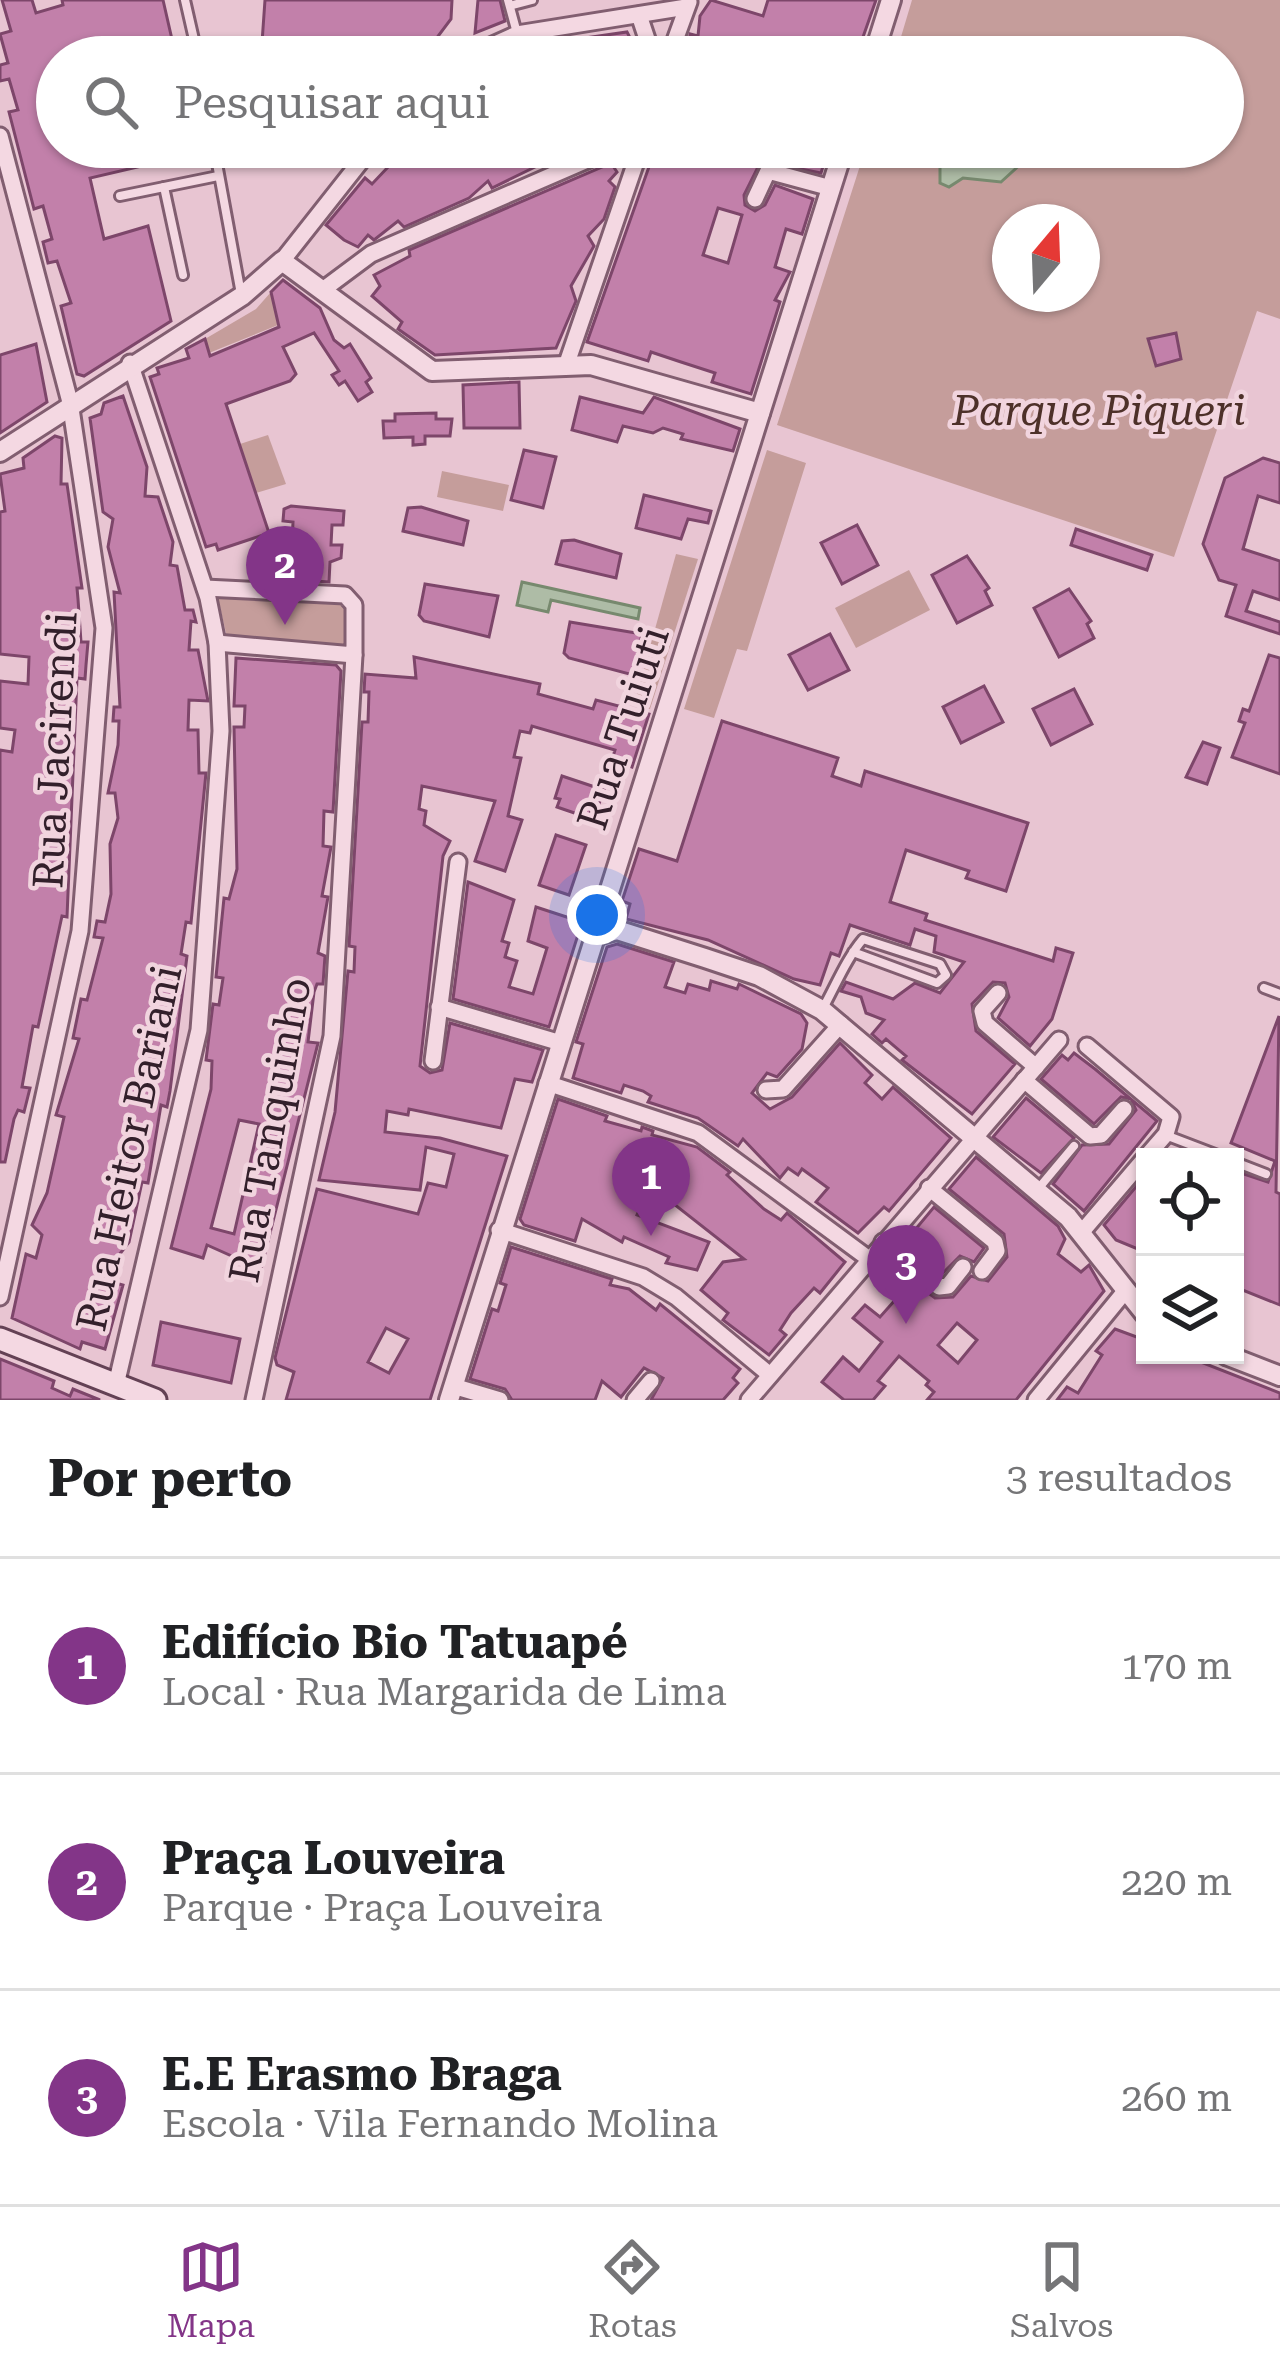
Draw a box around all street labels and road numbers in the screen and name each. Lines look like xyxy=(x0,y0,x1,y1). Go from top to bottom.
street label: Rua Jacirendi xyxy=(23,610,87,890)
street label: Rua Tuiuti xyxy=(567,620,679,836)
street label: Rua Heitor Bariani xyxy=(66,961,192,1335)
street label: Rua Tanquinho xyxy=(219,974,321,1286)

